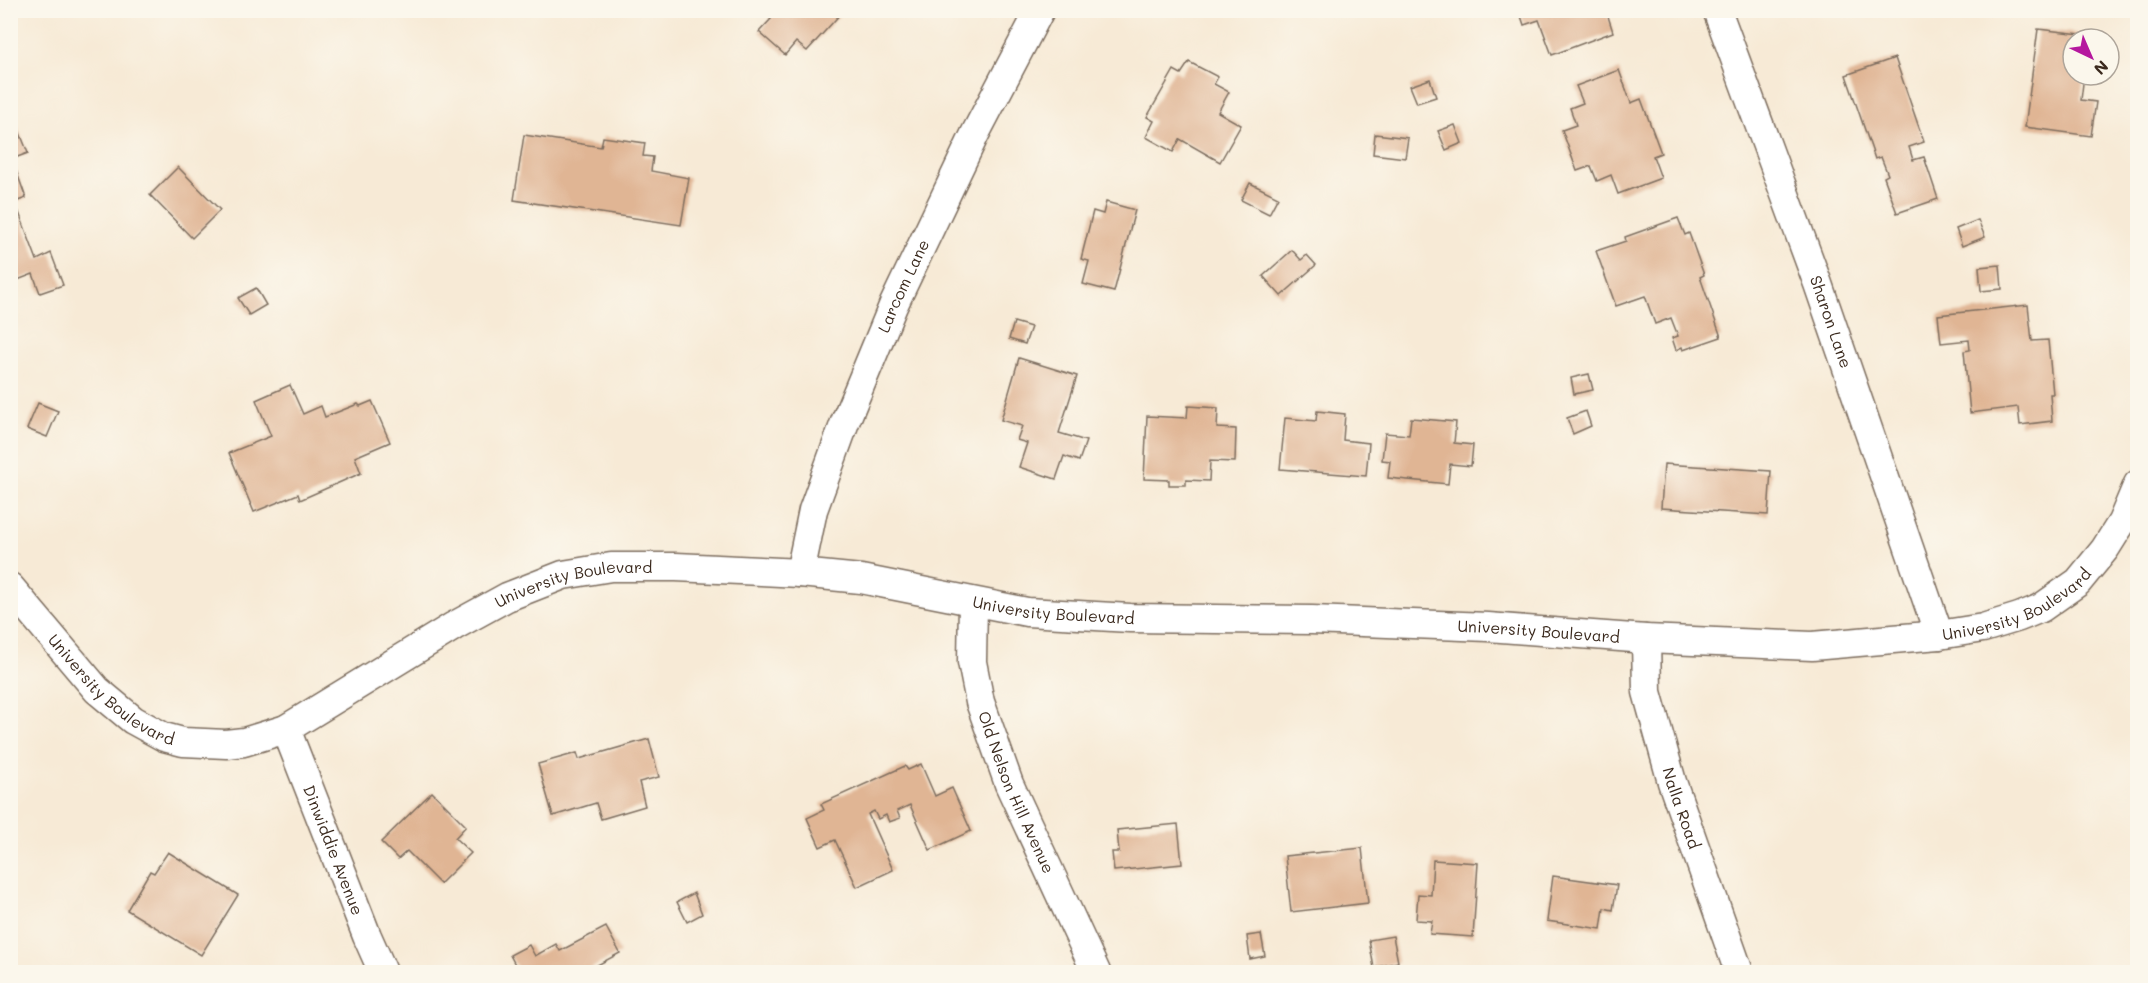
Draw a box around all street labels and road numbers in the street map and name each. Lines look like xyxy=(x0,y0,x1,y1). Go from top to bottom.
street label: Larcom Lane xyxy=(872,236,933,335)
street label: Sharon Lane xyxy=(1806,272,1857,371)
street label: University Boulevard xyxy=(491,555,652,612)
street label: University Boulevard xyxy=(1941,563,2095,644)
street label: University Boulevard xyxy=(971,590,1135,628)
street label: University Boulevard xyxy=(1457,615,1621,647)
street label: University Boulevard xyxy=(44,629,177,749)
street label: Old Nelson Hill Avenue xyxy=(974,708,1060,876)
street label: Nalla Road xyxy=(1658,765,1706,851)
street label: Dinwiddie Avenue xyxy=(299,782,369,918)

